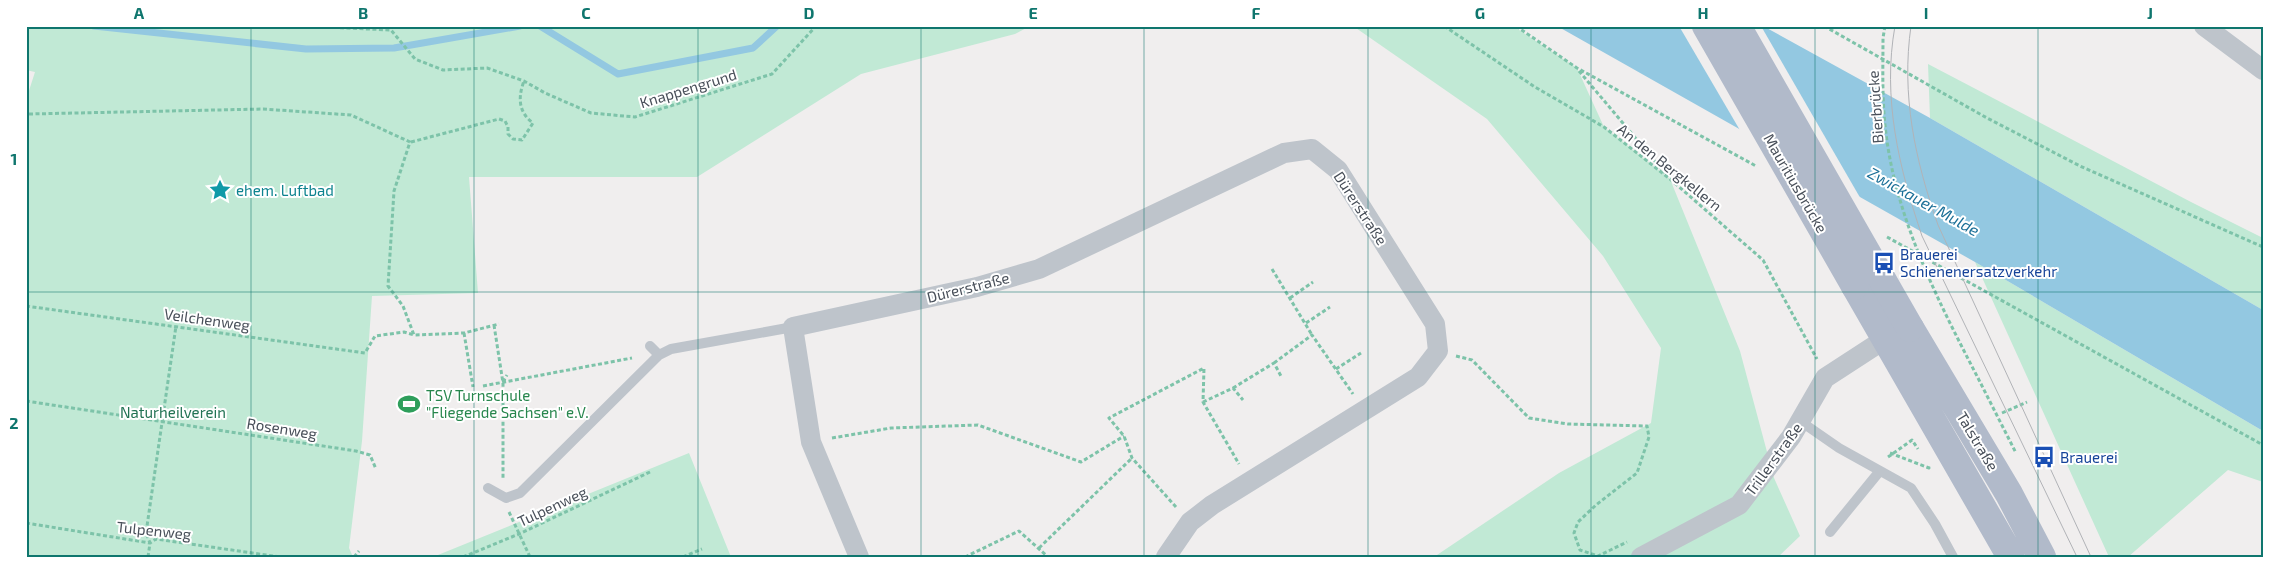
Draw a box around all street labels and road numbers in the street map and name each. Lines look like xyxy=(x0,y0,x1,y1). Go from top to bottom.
street label: Knappengrund xyxy=(637,65,739,111)
street label: Bierbrücke xyxy=(1863,70,1887,144)
street label: An den Bergkellern xyxy=(1614,119,1726,215)
street label: Mauritiusbrücke xyxy=(1760,130,1832,236)
street label: Dürerstraße xyxy=(1331,168,1391,248)
street label: Dürerstraße xyxy=(925,268,1011,306)
street label: Veilchenweg xyxy=(163,304,252,334)
street label: Talstraße xyxy=(1953,408,2003,474)
street label: Rosenweg xyxy=(246,414,319,443)
street label: Trillerstraße xyxy=(1740,419,1806,499)
street label: Tulpenweg xyxy=(514,482,590,530)
street label: Tulpenweg xyxy=(116,517,193,543)

